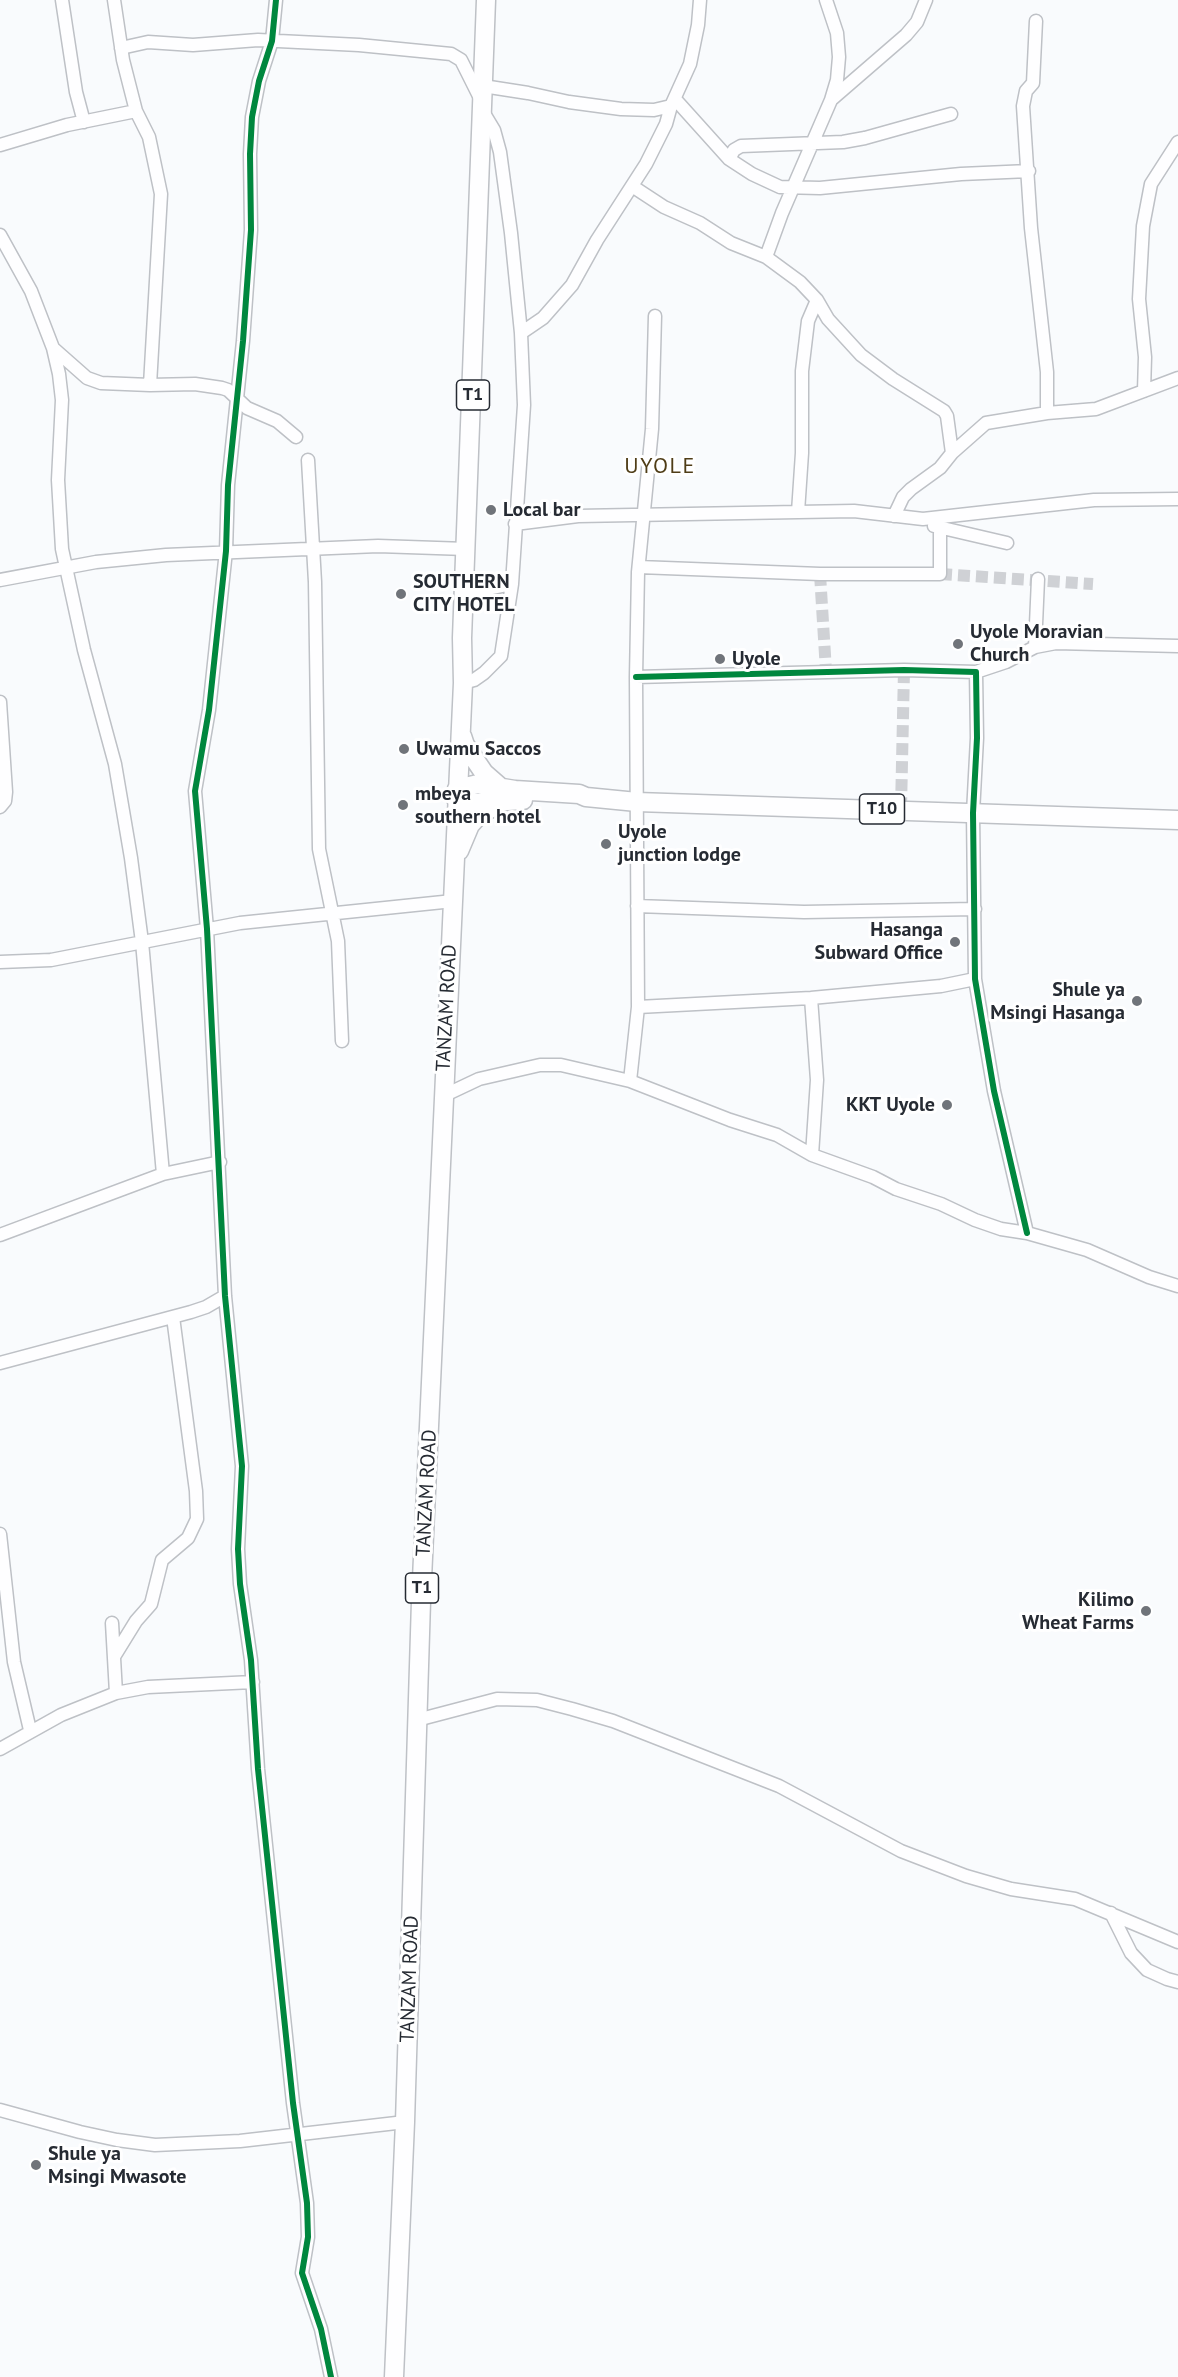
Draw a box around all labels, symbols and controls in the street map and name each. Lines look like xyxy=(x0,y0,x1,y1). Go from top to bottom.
road number: T1 xyxy=(456,380,490,410)
district label: UYOLE xyxy=(624,454,696,480)
place label: Local bar xyxy=(503,498,580,522)
marker: Local bar xyxy=(484,503,498,517)
place label: SOUTHERN CITY HOTEL xyxy=(413,570,514,617)
marker: SOUTHERN CITY HOTEL xyxy=(394,587,408,601)
place label: Uyole Moravian Church xyxy=(970,620,1103,667)
marker: Uyole Moravian Church xyxy=(951,637,965,651)
place label: Uyole xyxy=(732,647,781,671)
marker: Uyole xyxy=(713,652,727,666)
place label: Uwamu Saccos xyxy=(416,737,541,761)
marker: Uwamu Saccos xyxy=(397,742,411,756)
place label: mbeya southern hotel xyxy=(415,782,541,829)
road number: T10 xyxy=(860,794,904,824)
marker: mbeya southern hotel xyxy=(396,798,410,812)
place label: Uyole junction lodge xyxy=(618,820,741,867)
marker: Uyole junction lodge xyxy=(599,837,613,851)
place label: Hasanga Subward Office xyxy=(815,918,943,965)
marker: Hasanga Subward Office xyxy=(948,935,962,949)
street label: TANZAM ROAD xyxy=(432,944,462,1072)
place label: Shule ya Msingi Hasanga xyxy=(990,978,1125,1025)
marker: Shule ya Msingi Hasanga xyxy=(1130,994,1144,1008)
place label: KKT Uyole xyxy=(846,1093,935,1117)
marker: KKT Uyole xyxy=(940,1098,954,1112)
street label: TANZAM ROAD xyxy=(412,1429,442,1557)
road number: T1 xyxy=(406,1573,438,1603)
place label: Kilimo Wheat Farms xyxy=(1022,1588,1134,1635)
marker: Kilimo Wheat Farms xyxy=(1139,1604,1153,1618)
street label: TANZAM ROAD xyxy=(396,1915,424,2043)
place label: Shule ya Msingi Mwasote xyxy=(48,2142,186,2189)
marker: Shule ya Msingi Mwasote xyxy=(29,2158,43,2172)

